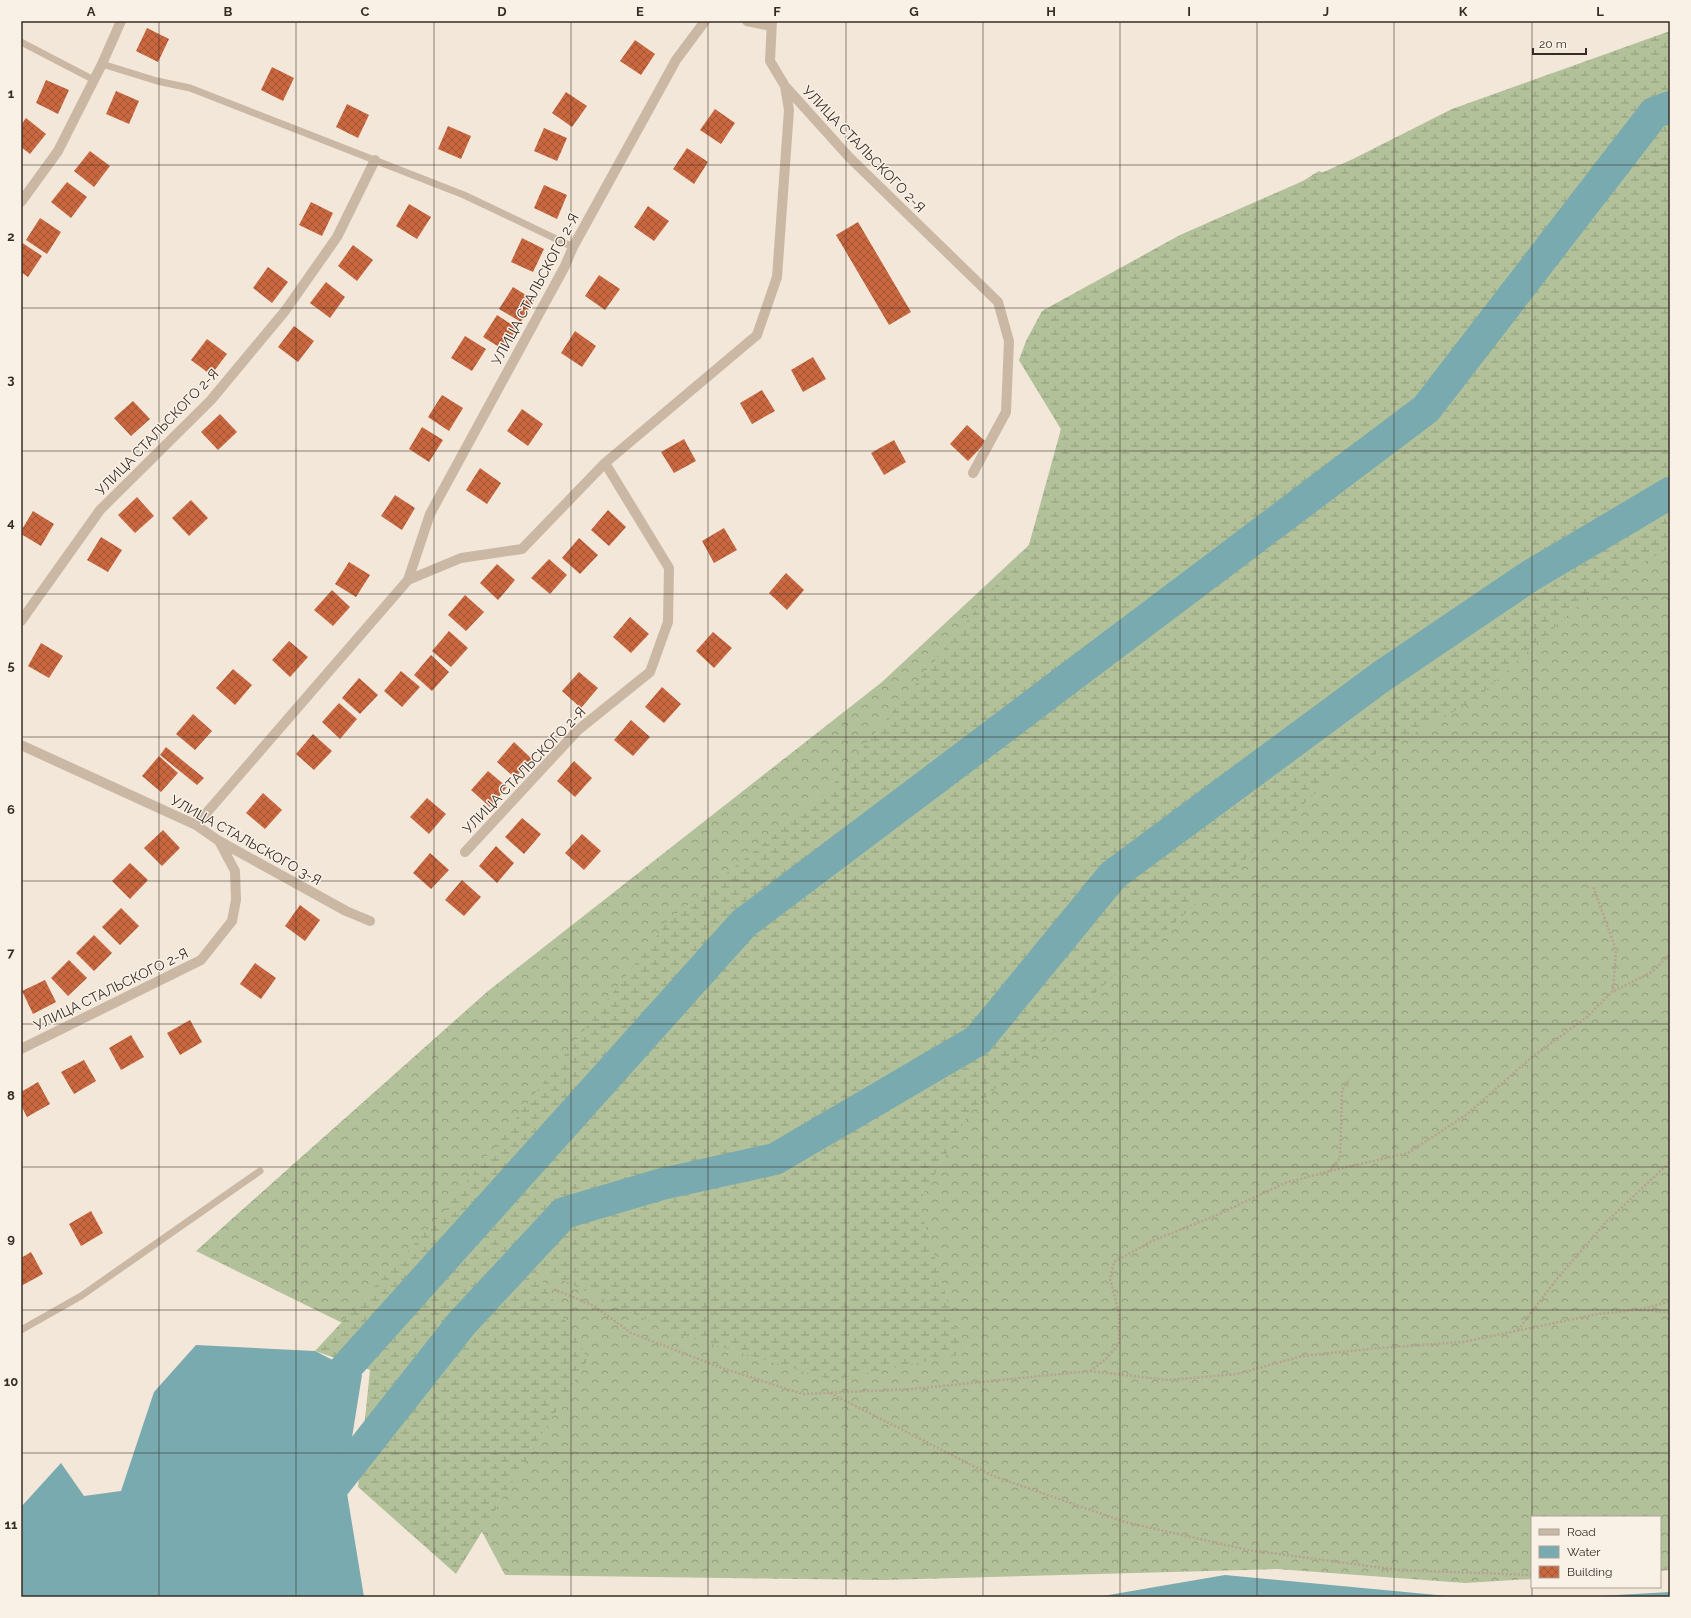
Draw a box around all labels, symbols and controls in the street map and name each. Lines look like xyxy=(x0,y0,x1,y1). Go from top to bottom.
text: A xyxy=(87,4,96,19)
text: B xyxy=(224,4,233,19)
text: C xyxy=(361,4,370,19)
text: D xyxy=(497,4,507,19)
text: E xyxy=(636,4,644,19)
text: F xyxy=(773,4,781,19)
text: G xyxy=(909,4,919,19)
text: H xyxy=(1046,4,1056,19)
text: I xyxy=(1187,4,1191,19)
text: J xyxy=(1323,4,1329,19)
text: K xyxy=(1459,4,1468,19)
text: L xyxy=(1596,4,1604,19)
scale bar xyxy=(1533,30,1586,56)
text: 20 m xyxy=(1539,37,1567,51)
street label: УЛИЦА СТАЛЬСКОГО 2-Я xyxy=(799,82,929,216)
text: 1 xyxy=(8,86,15,101)
street label: УЛИЦА СТАЛЬСКОГО 2-Я xyxy=(488,210,582,368)
text: 2 xyxy=(7,229,15,244)
street label: УЛИЦА СТАЛЬСКОГО 2-Я xyxy=(92,365,222,499)
text: 3 xyxy=(7,372,15,387)
text: 4 xyxy=(7,515,15,530)
text: 5 xyxy=(7,658,15,673)
street label: УЛИЦА СТАЛЬСКОГО 2-Я xyxy=(459,703,589,837)
street label: УЛИЦА СТАЛЬСКОГО 3-Я xyxy=(168,792,324,888)
text: 6 xyxy=(7,802,15,817)
text: 7 xyxy=(7,945,15,960)
street label: УЛИЦА СТАЛЬСКОГО 2-Я xyxy=(31,945,191,1033)
text: 8 xyxy=(7,1088,15,1103)
text: 9 xyxy=(7,1231,15,1246)
text: 10 xyxy=(4,1374,18,1389)
legend xyxy=(1531,1516,1661,1588)
text: 11 xyxy=(5,1517,18,1532)
text: Road xyxy=(1567,1525,1596,1539)
text: Water xyxy=(1567,1545,1601,1559)
text: Building xyxy=(1567,1565,1613,1579)

